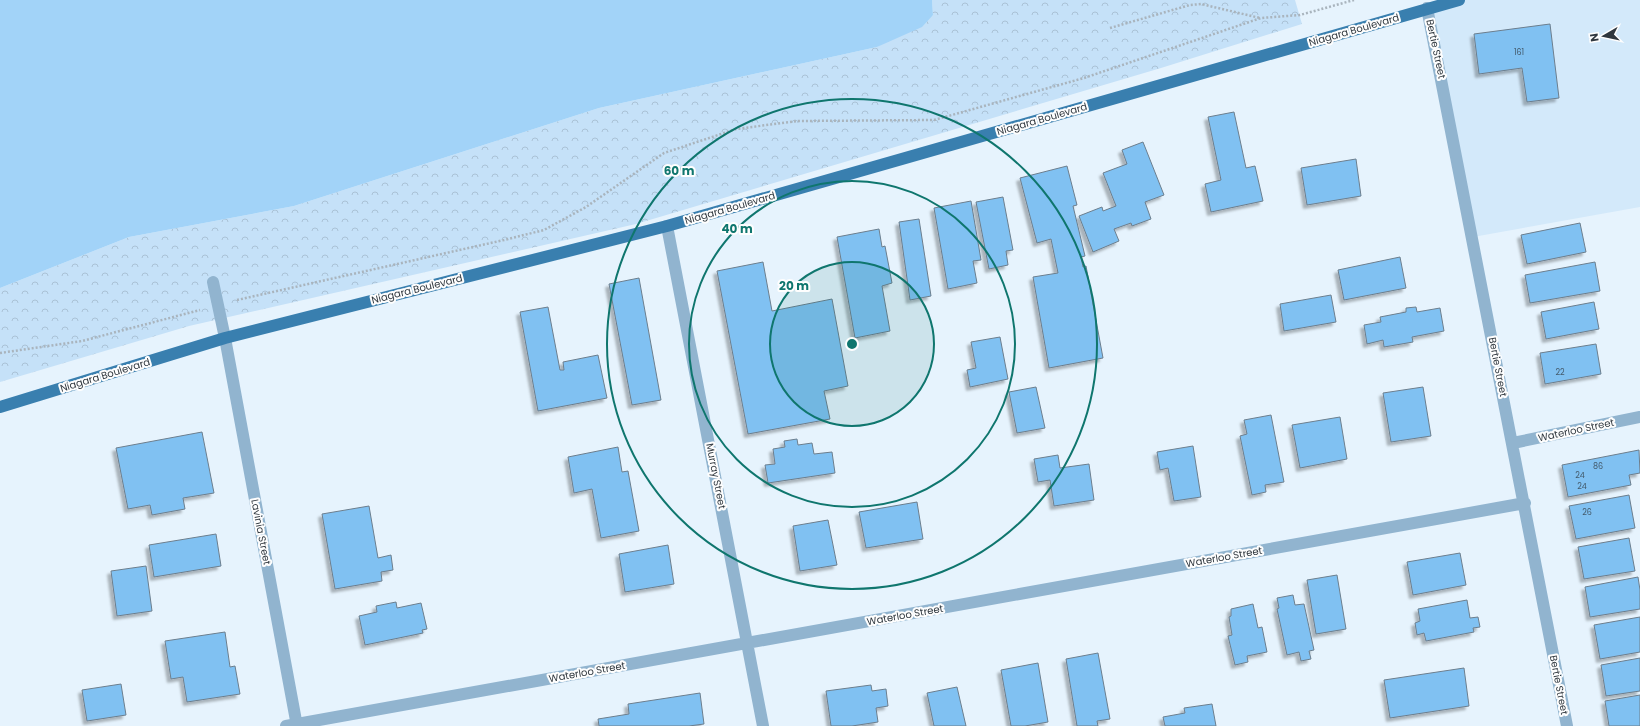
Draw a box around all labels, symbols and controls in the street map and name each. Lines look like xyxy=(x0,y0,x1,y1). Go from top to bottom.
street label: Niagara Boulevard xyxy=(1307,10,1401,50)
north arrow xyxy=(1584,16,1624,56)
street label: Bertie Street xyxy=(1422,18,1450,80)
text: N xyxy=(1586,32,1603,43)
house number: 161 xyxy=(1514,47,1524,58)
street label: Niagara Boulevard xyxy=(995,99,1089,139)
text: 60 m xyxy=(664,162,695,179)
street label: Niagara Boulevard xyxy=(683,188,777,228)
text: 40 m xyxy=(721,220,753,237)
street label: Niagara Boulevard xyxy=(370,270,464,308)
text: 20 m xyxy=(779,277,809,294)
street label: Bertie Street xyxy=(1485,336,1511,398)
centre of rings xyxy=(845,337,859,351)
street label: Niagara Boulevard xyxy=(58,354,152,396)
house number: 22 xyxy=(1555,367,1565,378)
street label: Waterloo Street xyxy=(1537,415,1616,445)
street label: Murray Street xyxy=(702,442,730,511)
house number: 86 xyxy=(1593,461,1603,472)
house number: 24 xyxy=(1575,470,1585,481)
house number: 24 xyxy=(1577,481,1587,492)
street label: Lavinia Street xyxy=(247,498,275,567)
house number: 26 xyxy=(1582,507,1592,518)
street label: Waterloo Street xyxy=(1185,543,1264,571)
street label: Waterloo Street xyxy=(866,601,945,629)
street label: Bertie Street xyxy=(1546,654,1572,716)
street label: Waterloo Street xyxy=(548,658,627,686)

